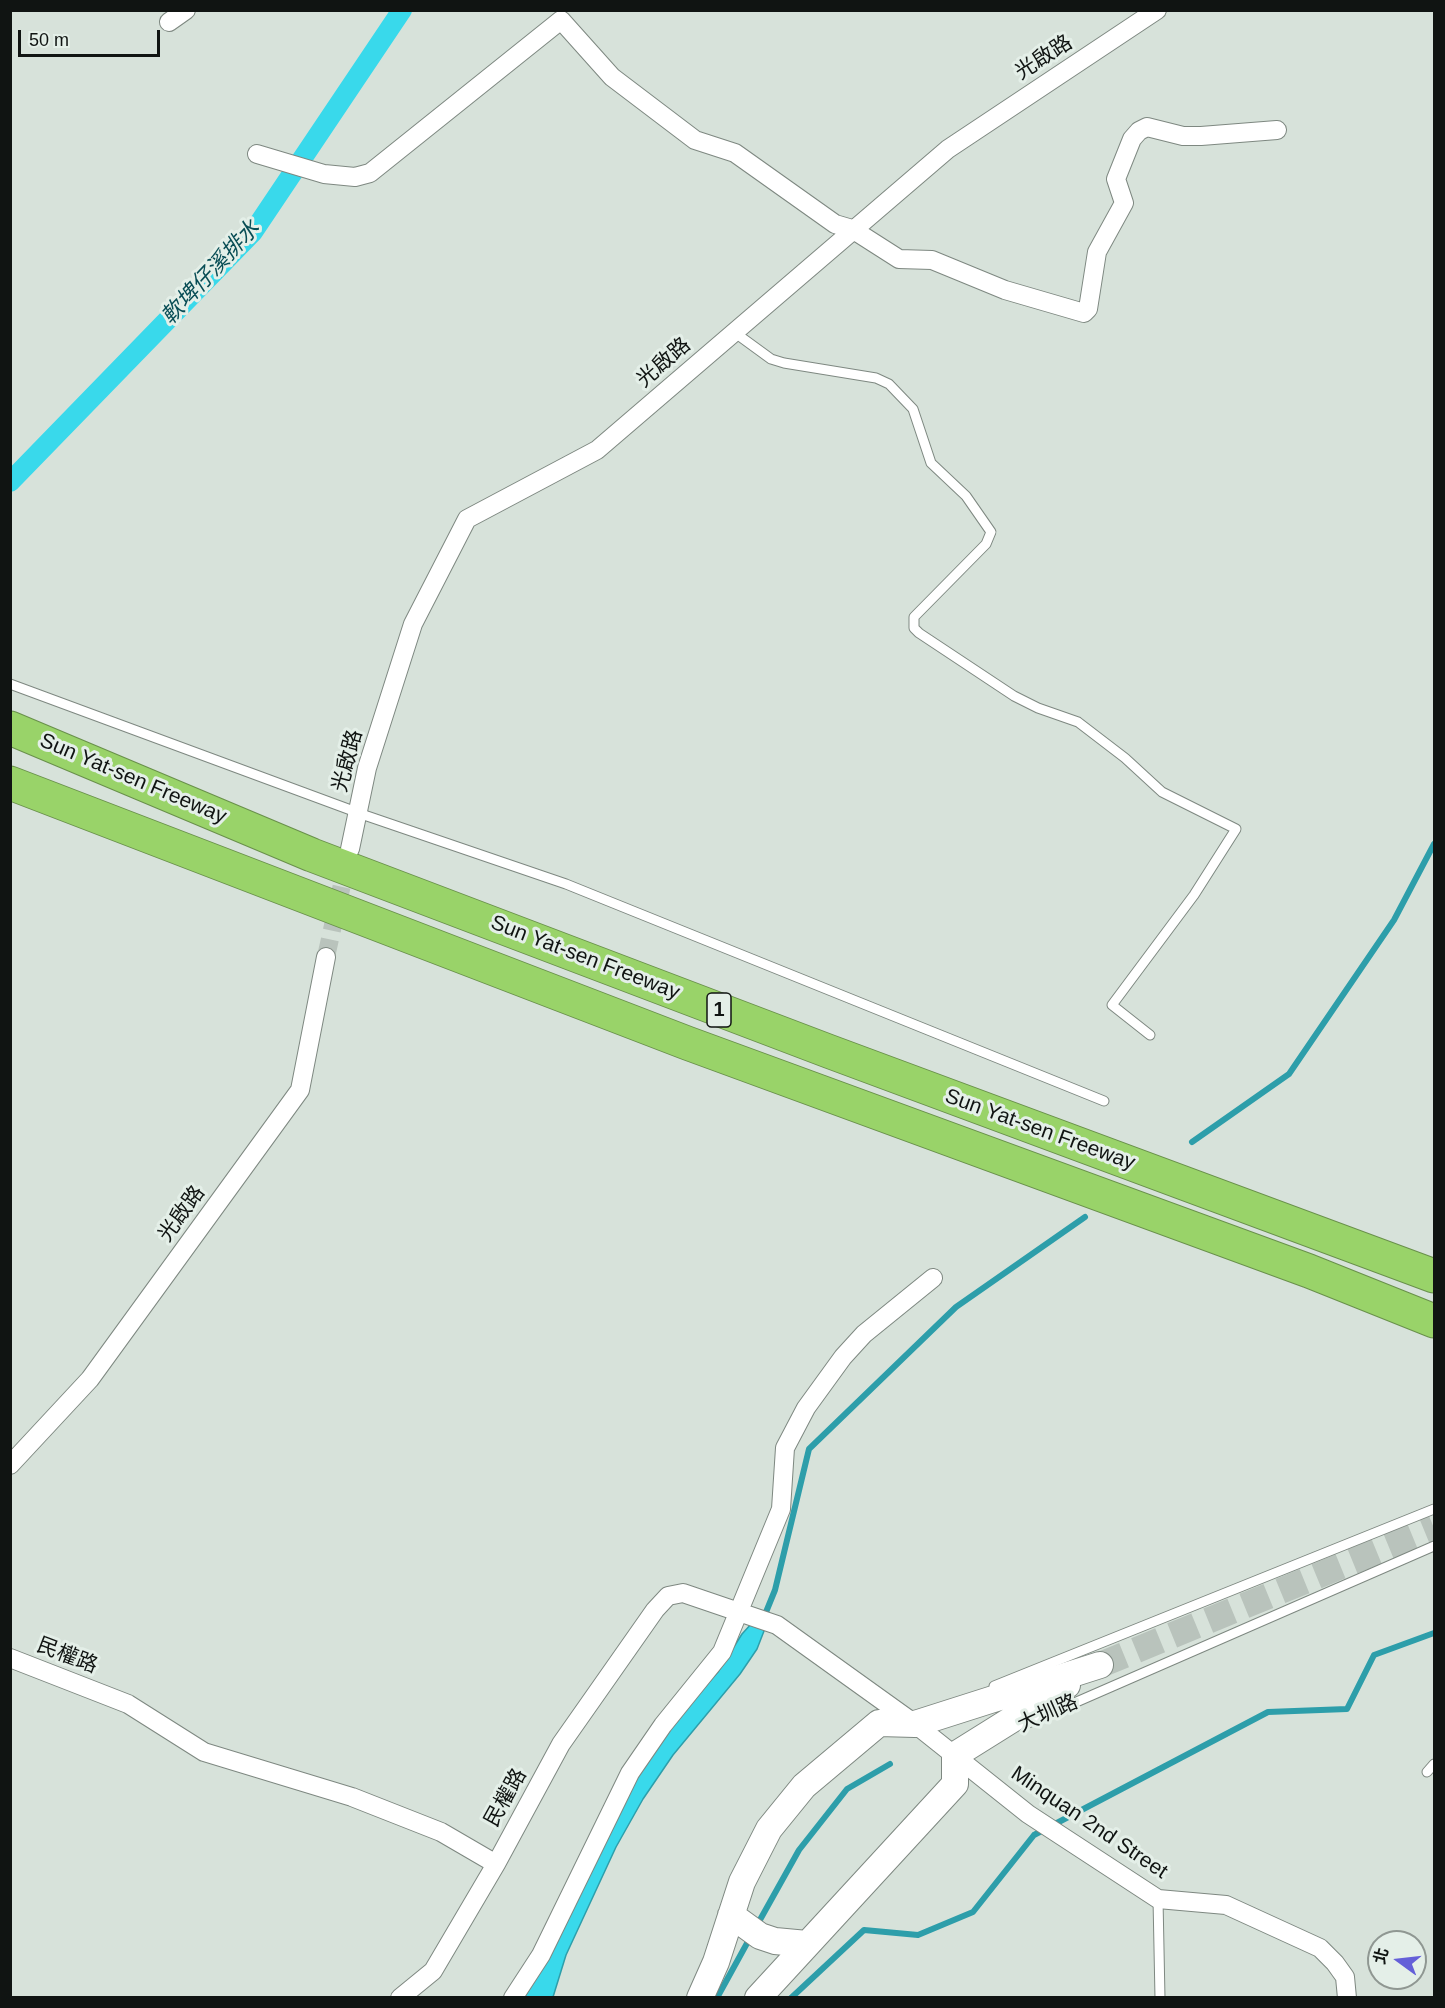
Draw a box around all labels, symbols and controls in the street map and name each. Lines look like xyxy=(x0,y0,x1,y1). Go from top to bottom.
scale bar xyxy=(21,18,164,56)
text: 50 m xyxy=(29,30,69,50)
street label: 光啟路 xyxy=(1011,30,1077,86)
water label: 軟埤仔溪排水 xyxy=(156,216,266,330)
street label: 光啟路 xyxy=(632,333,696,393)
street label: 光啟路 xyxy=(328,727,368,795)
street label: Sun Yat-sen Freeway xyxy=(36,728,230,830)
street label: Sun Yat-sen Freeway xyxy=(487,910,683,1006)
road number: 1 xyxy=(707,993,731,1027)
street label: Sun Yat-sen Freeway xyxy=(942,1084,1138,1176)
street label: 光啟路 xyxy=(153,1181,211,1247)
street label: 民權路 xyxy=(33,1633,101,1679)
street label: 大圳路 xyxy=(1014,1690,1082,1738)
street label: Minquan 2nd Street xyxy=(1006,1761,1172,1885)
street label: 民權路 xyxy=(480,1764,532,1832)
north arrow xyxy=(1367,1930,1427,1990)
text: 北 xyxy=(1371,1946,1391,1966)

